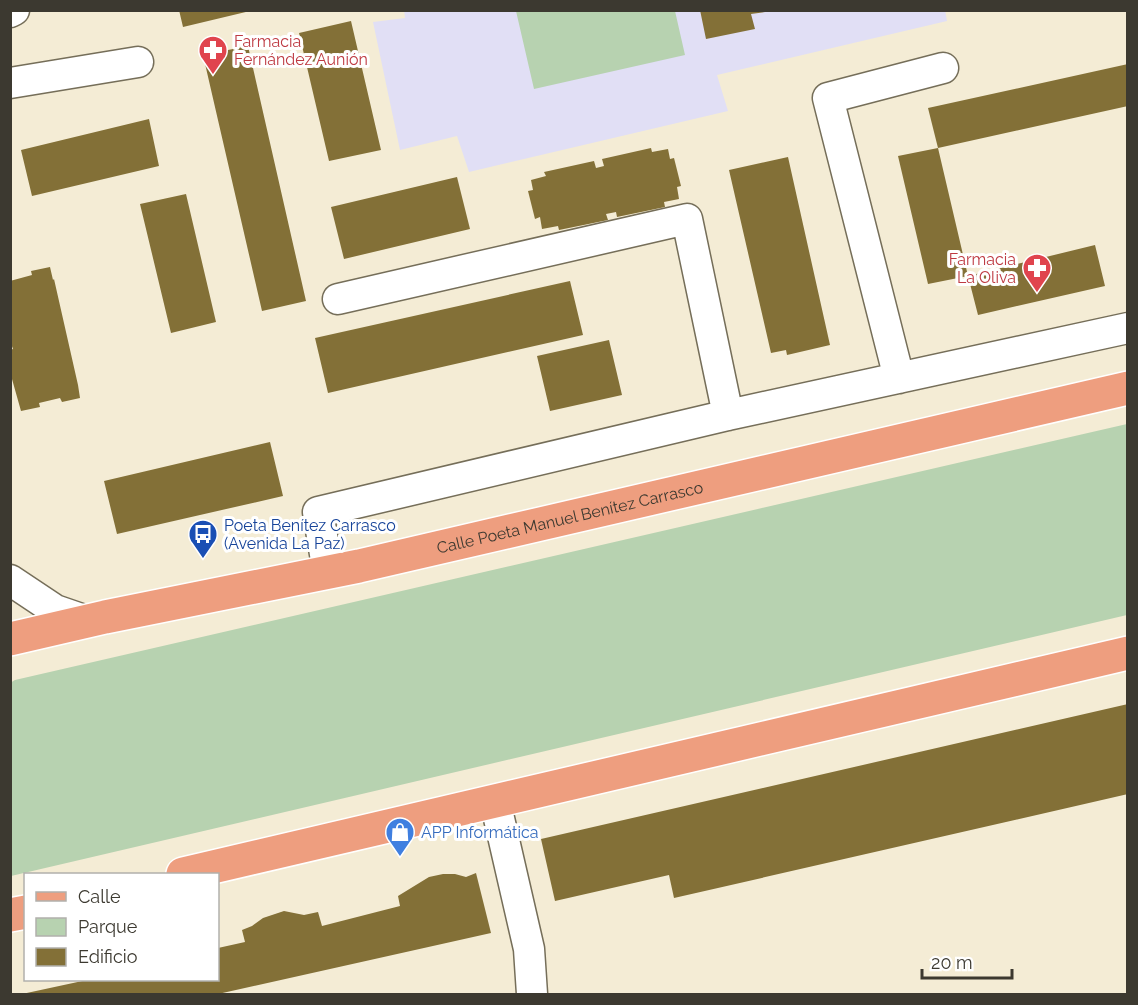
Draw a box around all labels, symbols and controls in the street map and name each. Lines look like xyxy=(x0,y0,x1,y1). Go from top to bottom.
place label: Farmacia Fernández Aunión xyxy=(234,32,368,69)
pharmacy icon: Farmacia Fernández Aunión xyxy=(197,34,229,76)
place label: Farmacia La Oliva xyxy=(949,250,1016,287)
pharmacy icon: Farmacia La Oliva xyxy=(1021,252,1053,294)
street label: Calle Poeta Manuel Benítez Carrasco xyxy=(435,477,705,557)
place label: Poeta Benítez Carrasco (Avenida La Paz) xyxy=(224,516,396,553)
bus stop icon: Poeta Benítez Carrasco (Avenida La Paz) xyxy=(187,518,219,560)
shop icon: APP Informática xyxy=(384,816,416,858)
place label: APP Informática xyxy=(421,823,538,842)
legend xyxy=(24,873,219,981)
text: Calle xyxy=(78,886,121,907)
text: Parque xyxy=(78,916,138,937)
scale bar xyxy=(922,942,1012,980)
text: Edificio xyxy=(78,946,138,967)
text: 20 m xyxy=(931,952,973,973)

